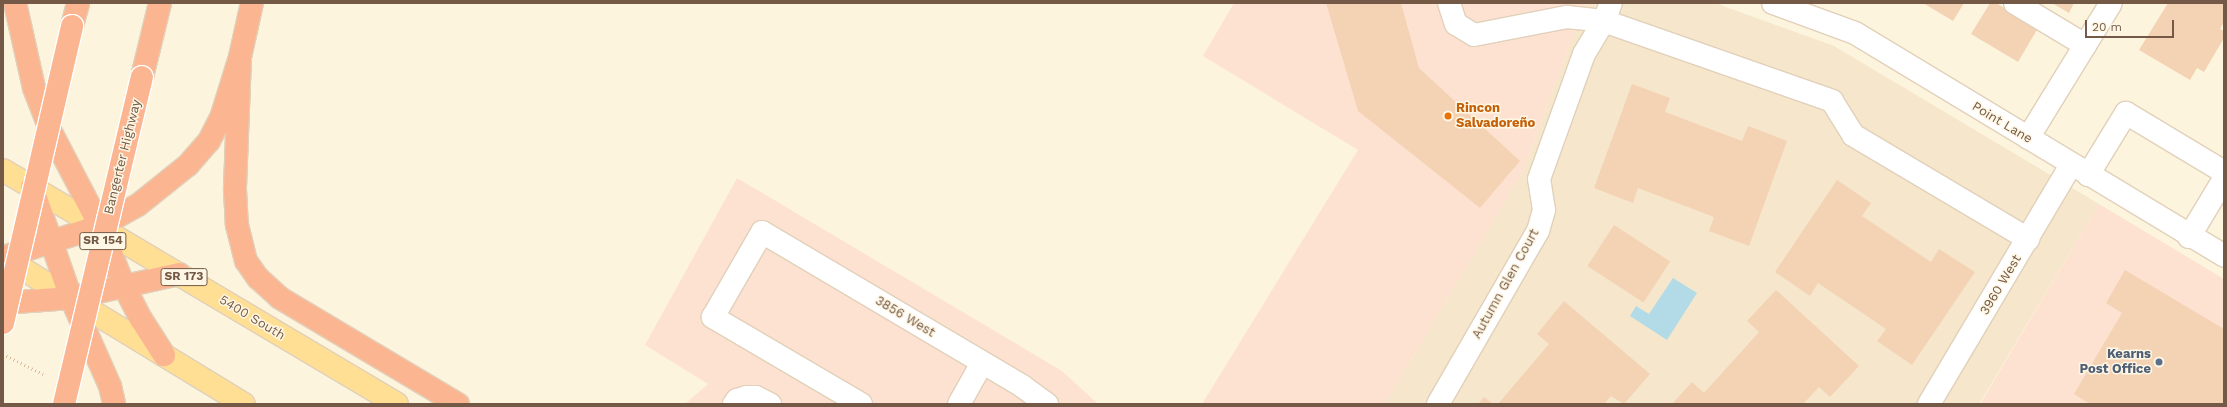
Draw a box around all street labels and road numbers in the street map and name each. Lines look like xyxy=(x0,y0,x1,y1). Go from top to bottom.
street label: Bangerter Highway xyxy=(101,98,145,216)
street label: Point Lane xyxy=(1969,99,2035,147)
street label: Autumn Glen Court xyxy=(1469,226,1543,342)
road number: SR 154 xyxy=(79,231,127,251)
street label: 3960 West xyxy=(1977,252,2025,318)
road number: SR 173 xyxy=(160,267,208,287)
street label: 5400 South xyxy=(216,292,288,344)
street label: 3856 West xyxy=(872,293,938,341)

